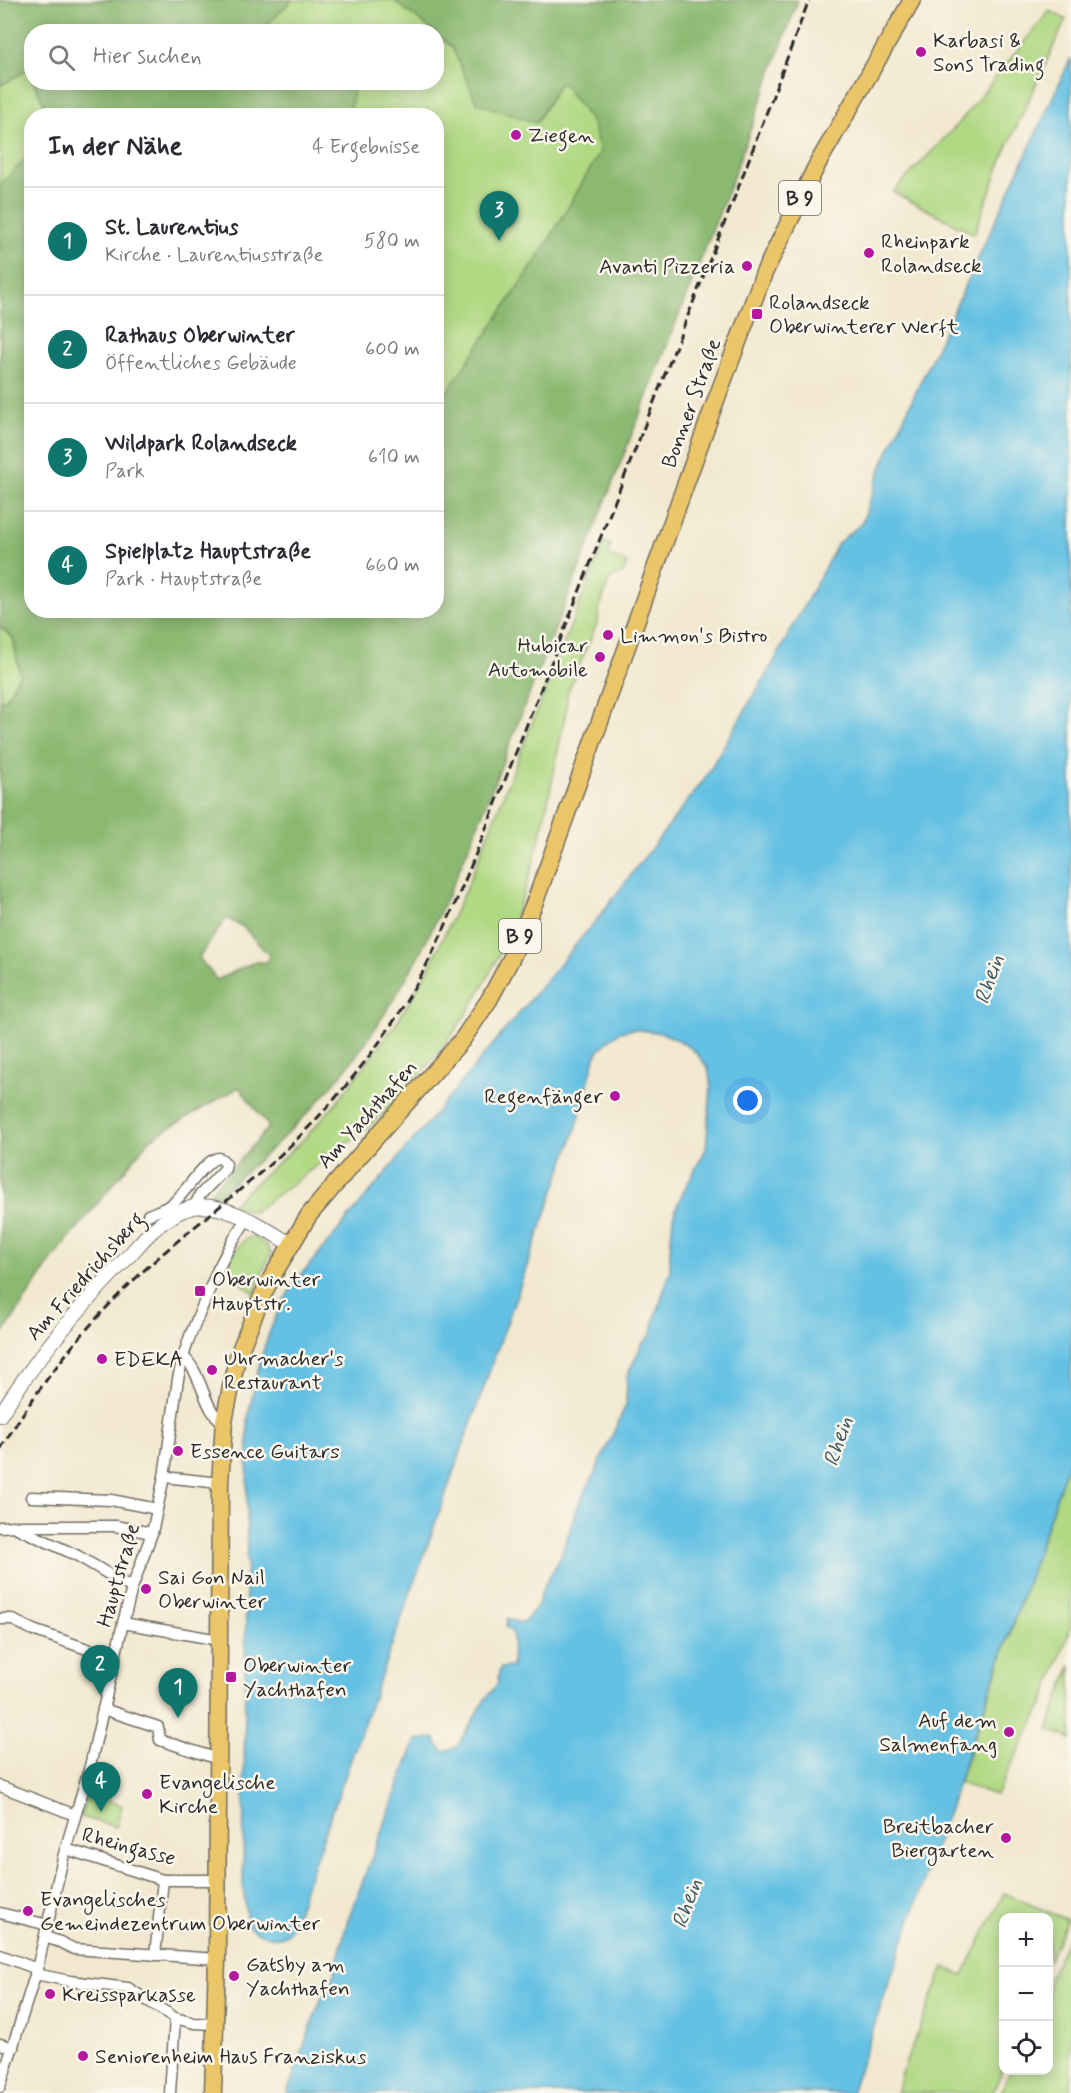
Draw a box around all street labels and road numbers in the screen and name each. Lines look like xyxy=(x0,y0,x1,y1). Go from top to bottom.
road number: B 9 xyxy=(779,181,821,215)
street label: Bonner Straße xyxy=(656,335,728,472)
road number: B 9 xyxy=(499,919,541,953)
street label: Am Yachthafen xyxy=(311,1054,424,1175)
street label: Am Friedrichsberg xyxy=(20,1206,152,1348)
street label: Hauptstraße xyxy=(91,1520,147,1631)
street label: Rheingasse xyxy=(78,1821,179,1875)

